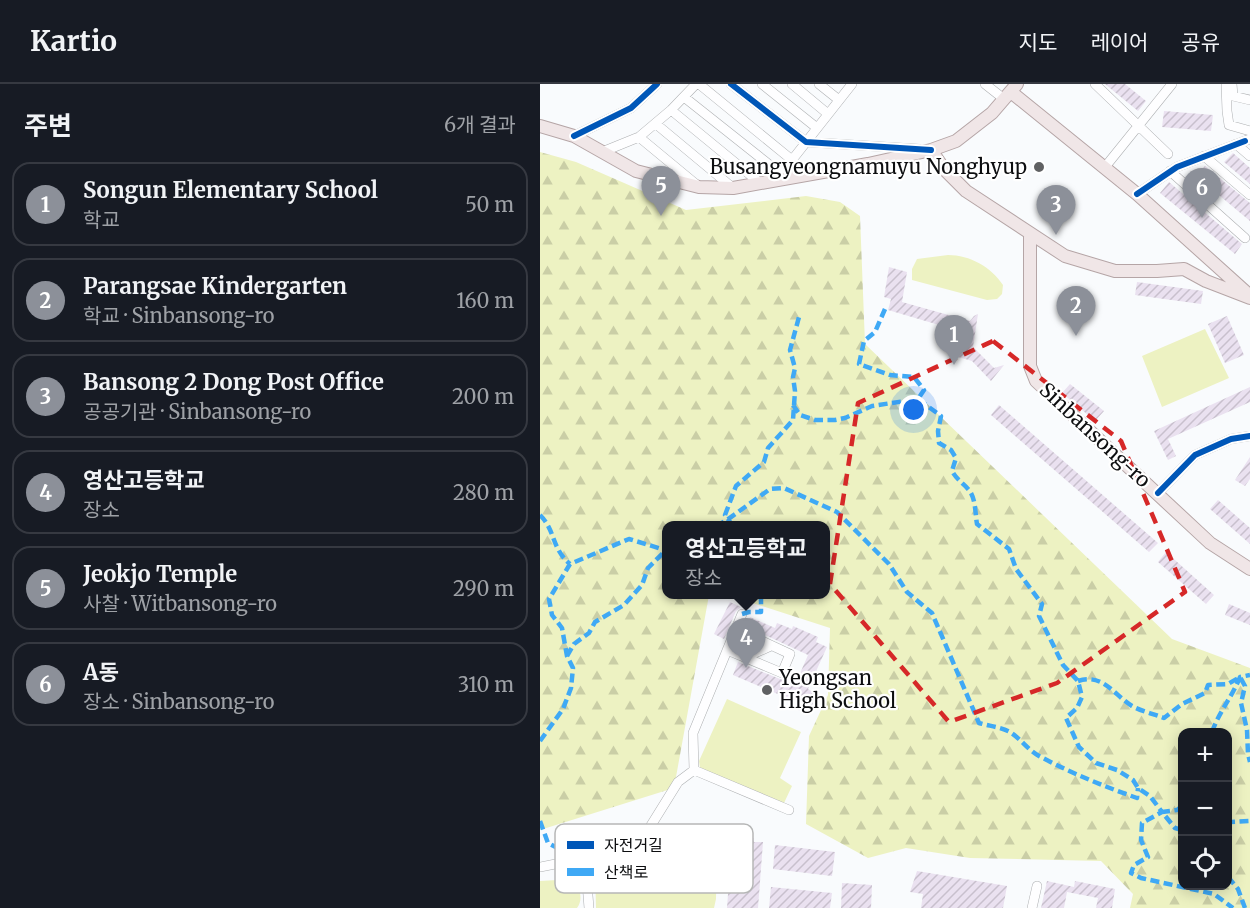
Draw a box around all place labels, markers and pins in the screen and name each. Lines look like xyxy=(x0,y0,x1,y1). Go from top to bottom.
place label: Busangyeongnamuyu Nonghyup xyxy=(710,154,1027,179)
marker: Busangyeongnamuyu Nonghyup xyxy=(1032,160,1046,174)
pin: 5 xyxy=(642,166,680,216)
pin: 6 xyxy=(1182,168,1222,218)
pin: 3 xyxy=(1036,186,1076,235)
pin: 2 xyxy=(1056,286,1096,336)
pin: 1 xyxy=(934,316,974,365)
pin: 4 xyxy=(726,618,766,668)
place label: Yeongsan High School xyxy=(778,665,896,713)
marker: Yeongsan High School xyxy=(760,683,774,697)

